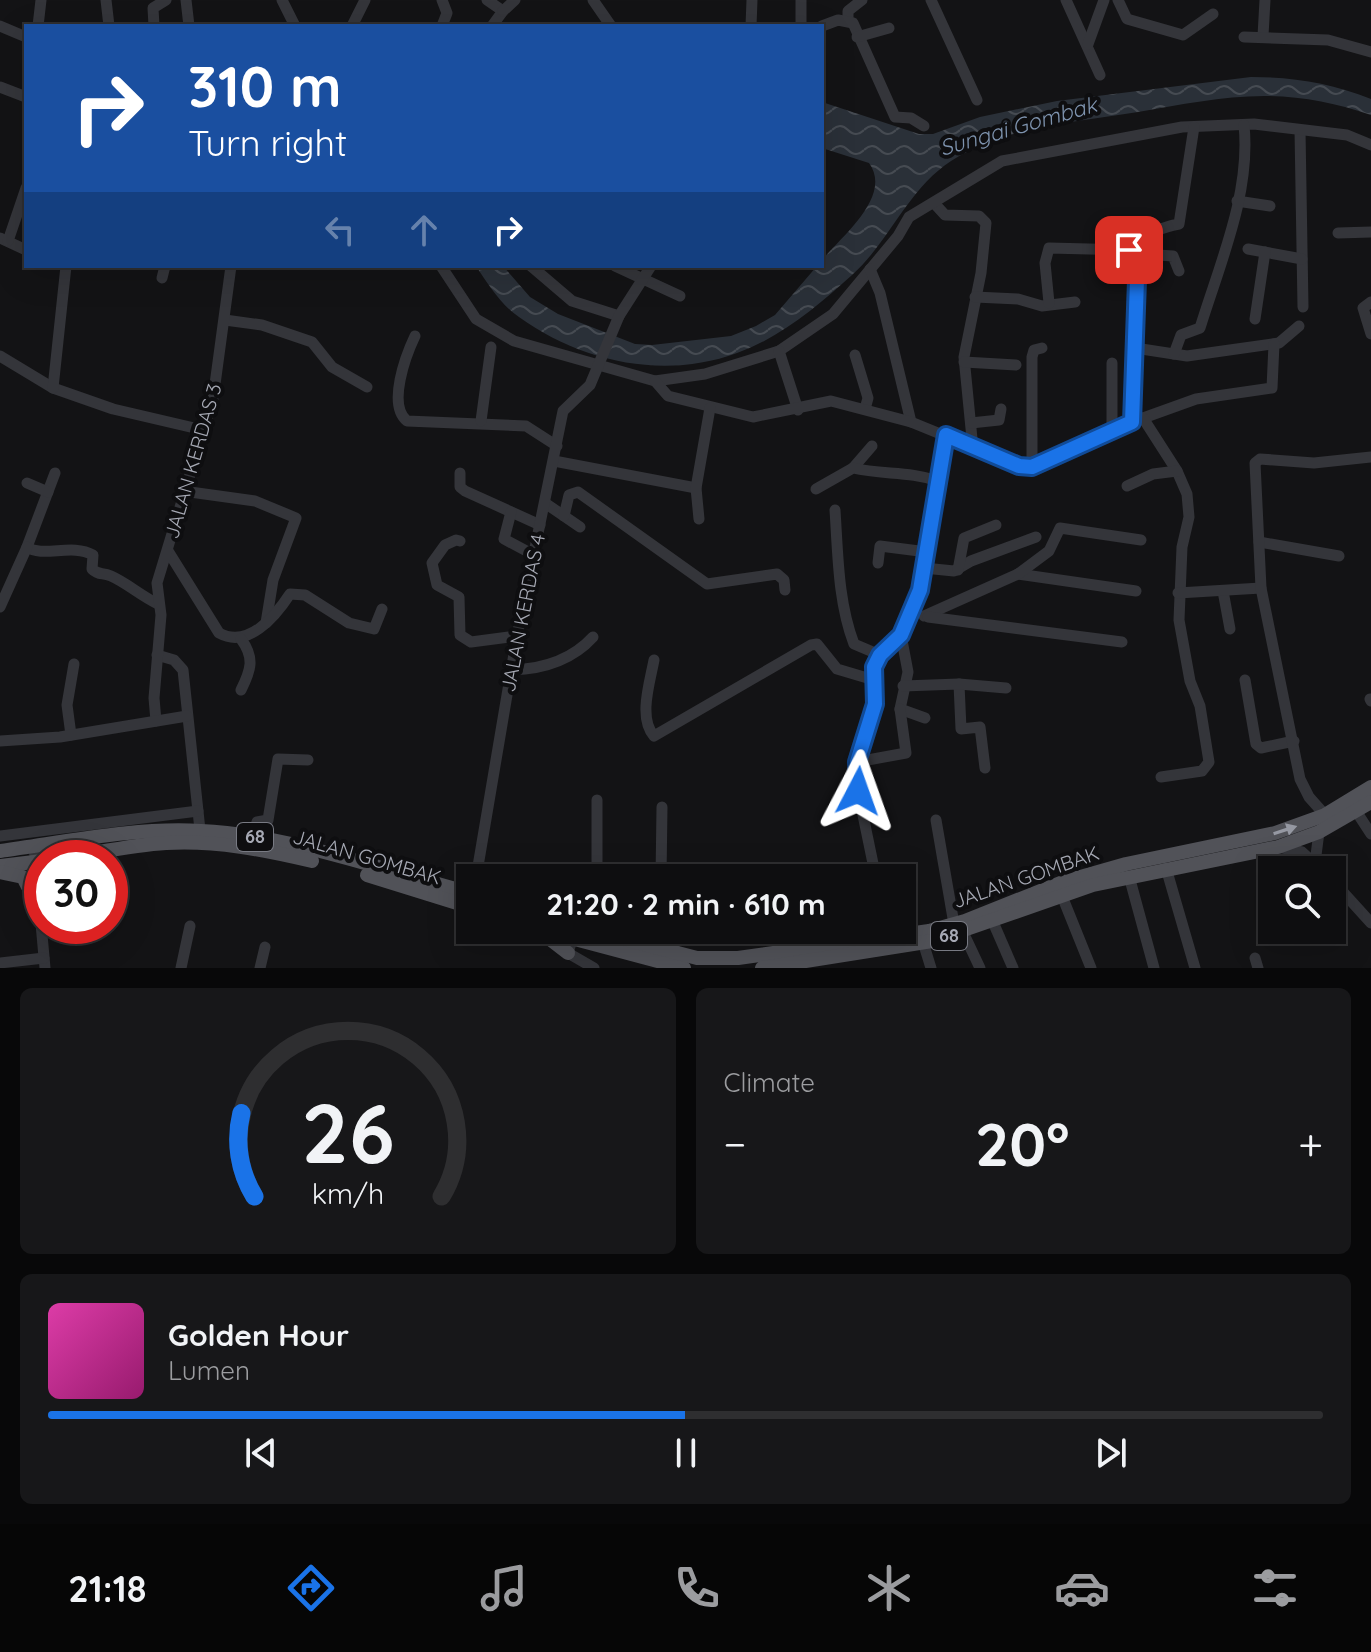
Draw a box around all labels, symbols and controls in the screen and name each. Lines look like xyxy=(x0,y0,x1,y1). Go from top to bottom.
text: 310 m xyxy=(188,51,342,121)
icon: right xyxy=(56,56,160,160)
water label: Sungai Gombak xyxy=(936,90,1102,162)
text: Turn right xyxy=(188,120,347,165)
icon: left xyxy=(318,208,362,252)
icon: ahead xyxy=(402,208,446,252)
icon: right xyxy=(486,208,530,252)
pin xyxy=(1095,216,1163,284)
icon: arrive xyxy=(1107,228,1151,272)
street label: JALAN KERDAS 3 xyxy=(158,380,227,541)
street label: JALAN KERDAS 4 xyxy=(495,532,550,694)
position arrow xyxy=(816,749,900,833)
road number: 68 xyxy=(237,823,273,851)
street label: JALAN GOMBAK xyxy=(290,823,444,890)
one-way arrow xyxy=(1273,823,1297,836)
speed limit sign: 30 xyxy=(24,840,128,944)
street label: JALAN GOMBAK xyxy=(949,840,1102,913)
map controls xyxy=(1258,856,1346,944)
button: search xyxy=(1258,856,1346,944)
text: 21:20 · 2 min · 610 m xyxy=(546,885,826,923)
road number: 68 xyxy=(931,922,967,950)
text: Climate xyxy=(724,1066,815,1099)
text: 26 xyxy=(301,1080,394,1184)
text: 20° xyxy=(975,1106,1070,1181)
text: − xyxy=(724,1116,746,1171)
text: + xyxy=(1298,1116,1323,1171)
text: km/h xyxy=(311,1175,384,1211)
text: Golden Hour xyxy=(168,1316,349,1354)
text: Lumen xyxy=(168,1354,250,1387)
icon: previous xyxy=(239,1431,283,1475)
icon: pause xyxy=(664,1431,708,1475)
icon: next xyxy=(1089,1431,1133,1475)
icon: directions xyxy=(283,1560,339,1616)
icon: music xyxy=(476,1560,532,1616)
icon: phone xyxy=(669,1560,725,1616)
icon: climate xyxy=(861,1560,917,1616)
icon: car xyxy=(1054,1560,1110,1616)
icon: filters xyxy=(1247,1560,1303,1616)
text: 21:18 xyxy=(68,1566,146,1611)

